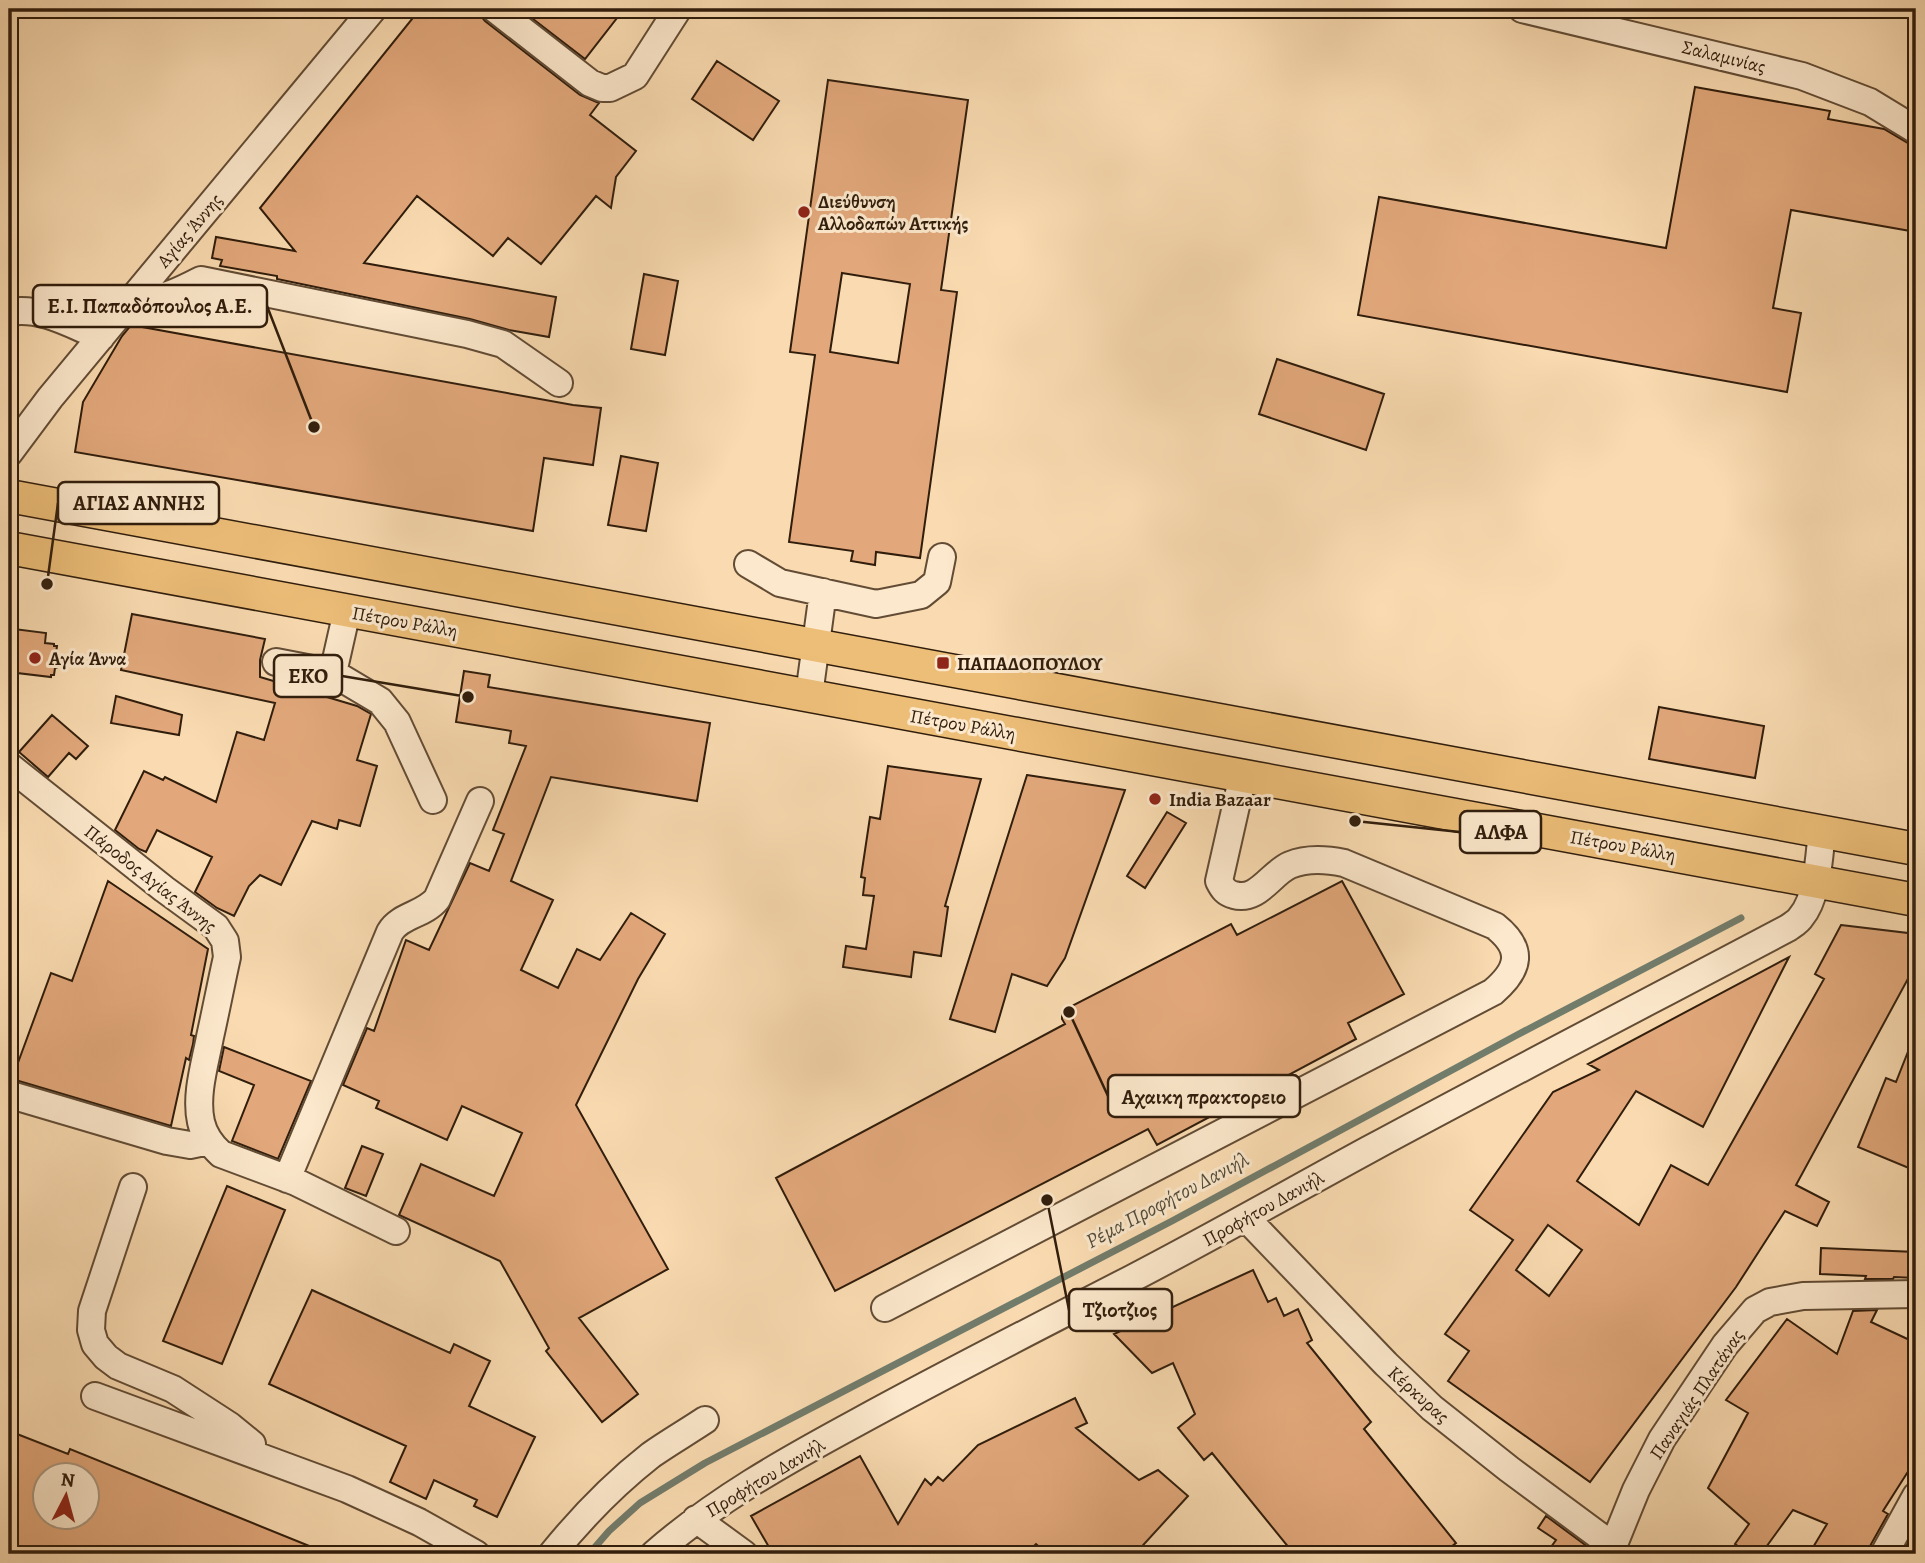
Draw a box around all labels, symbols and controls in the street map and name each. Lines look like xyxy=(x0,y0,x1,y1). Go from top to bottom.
street label: Σαλαμινίας xyxy=(1679,34,1768,80)
street label: Αγίας Άννης xyxy=(150,188,229,274)
place label: Διεύθυνση Αλλοδαπών Αττικής xyxy=(817,189,969,237)
marker: Διεύθυνση Αλλοδαπών Αττικής xyxy=(796,204,812,220)
callout: Ε.Ι. Παπαδόπουλος Α.Ε. xyxy=(33,285,267,327)
text: Ε.Ι. Παπαδόπουλος Α.Ε. xyxy=(47,292,253,320)
callout: ΑΓΙΑΣ ΑΝΝΗΣ xyxy=(58,482,219,524)
text: ΑΓΙΑΣ ΑΝΝΗΣ xyxy=(72,489,205,517)
street label: Πέτρου Ράλλη xyxy=(350,600,460,644)
place label: Αγία Άννα xyxy=(48,646,126,672)
marker: Αγία Άννα xyxy=(27,650,43,666)
place label: ΠΑΠΑΔΟΠΟΥΛΟΥ xyxy=(957,651,1104,677)
callout: EKO xyxy=(274,655,342,697)
marker: ΠΑΠΑΔΟΠΟΥΛΟΥ xyxy=(935,655,951,671)
text: EKO xyxy=(288,662,328,690)
street label: Πέτρου Ράλλη xyxy=(908,703,1018,747)
place label: India Bazaar xyxy=(1169,787,1271,813)
marker: India Bazaar xyxy=(1147,791,1163,807)
callout: ΑΛΦΑ xyxy=(1460,811,1541,853)
text: ΑΛΦΑ xyxy=(1473,818,1528,846)
street label: Πάροδος Αγίας Άννης xyxy=(79,819,222,939)
street label: Πέτρου Ράλλη xyxy=(1568,824,1678,868)
callout: Αχαικη πρακτορειο xyxy=(1108,1075,1300,1117)
text: Αχαικη πρακτορειο xyxy=(1121,1083,1286,1111)
water label: Ρέμα Προφήτου Δανιήλ xyxy=(1081,1145,1254,1255)
street label: Προφήτου Δανιήλ xyxy=(1198,1165,1329,1253)
callout: Τζιοτζιος xyxy=(1069,1289,1172,1331)
text: Τζιοτζιος xyxy=(1083,1296,1157,1324)
street label: Παναγιάς Πλατάνας xyxy=(1644,1324,1750,1465)
street label: Κέρκυρας xyxy=(1382,1360,1455,1429)
street label: Προφήτου Δανιήλ xyxy=(701,1432,830,1524)
north arrow xyxy=(32,1462,102,1532)
text: N xyxy=(59,1466,76,1494)

